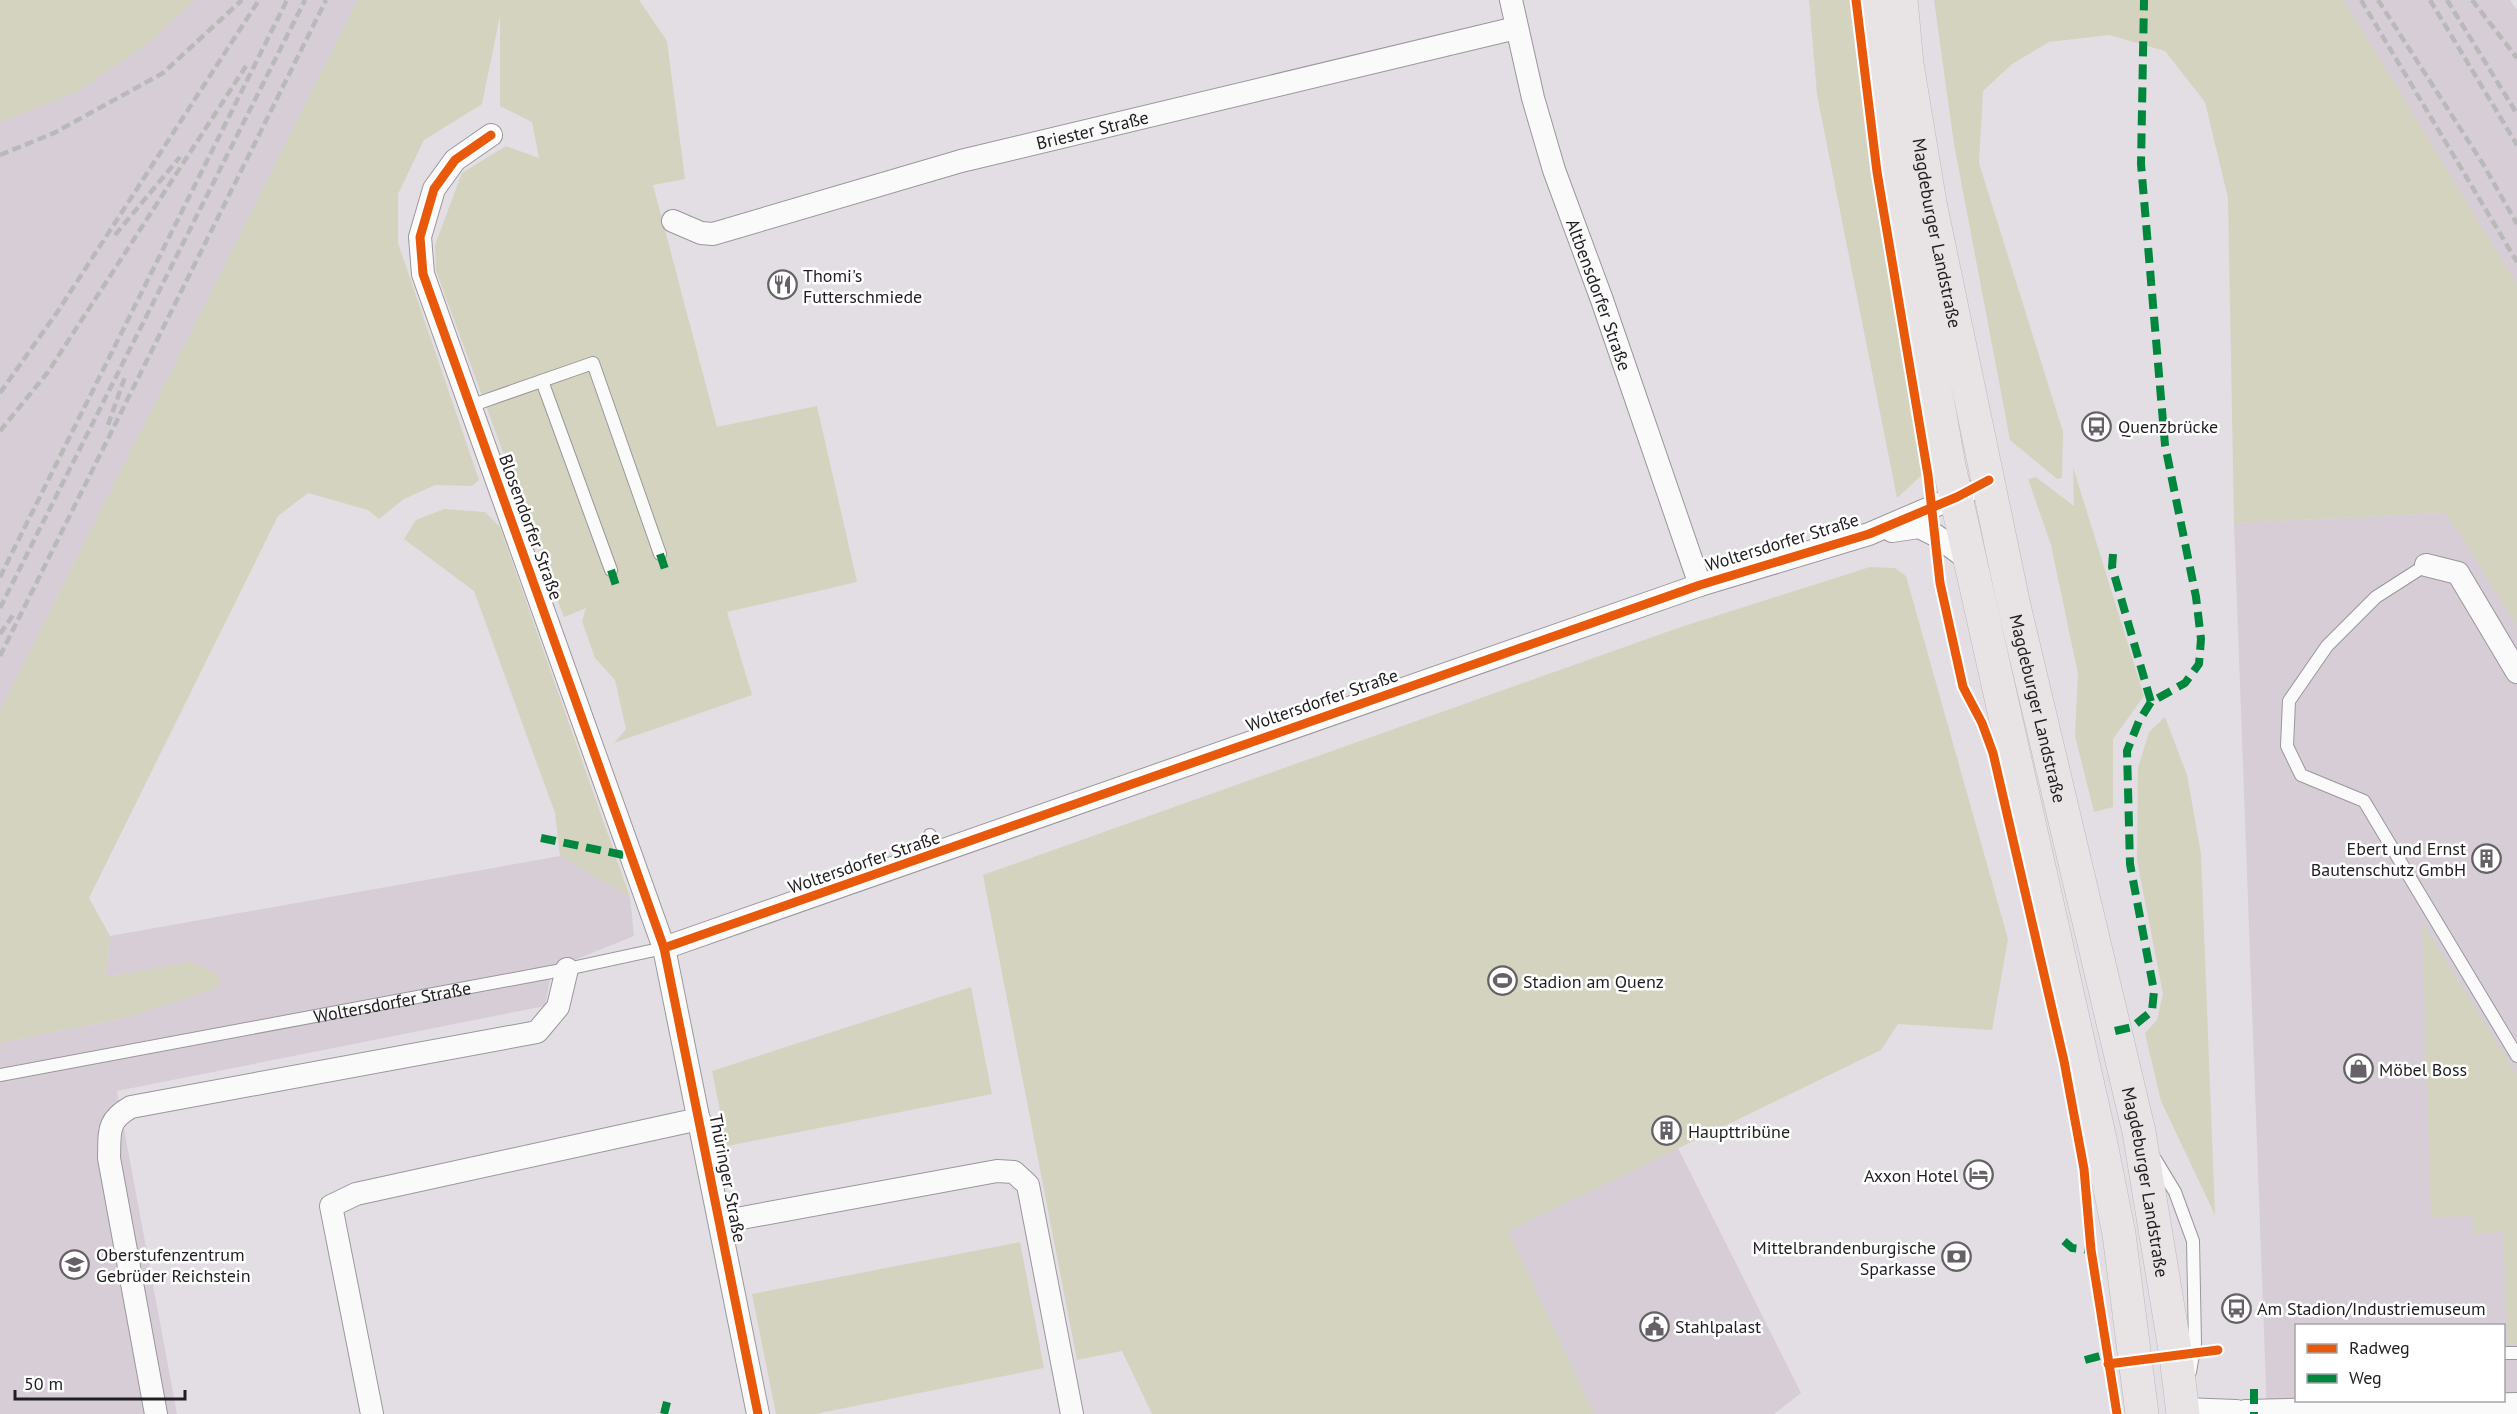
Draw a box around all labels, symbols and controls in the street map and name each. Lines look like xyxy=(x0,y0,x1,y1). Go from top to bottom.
street label: Briester Straße xyxy=(1034,105,1151,154)
street label: Magdeburger Landstraße xyxy=(1908,136,1967,330)
street label: Altbensdorfer Straße xyxy=(1561,215,1637,374)
place label: Thomi's Futterschmiede xyxy=(803,264,922,308)
restaurant icon: Thomi's Futterschmiede xyxy=(766,269,798,301)
bus stop icon: Quenzbrücke xyxy=(2081,410,2113,442)
place label: Quenzbrücke xyxy=(2118,415,2218,438)
street label: Blosendorfer Straße xyxy=(494,451,568,603)
street label: Woltersdorfer Straße xyxy=(1702,508,1862,576)
street label: Magdeburger Landstraße xyxy=(2005,612,2072,805)
street label: Woltersdorfer Straße xyxy=(1243,663,1401,737)
street label: Woltersdorfer Straße xyxy=(785,825,943,899)
place label: Ebert und Ernst Bautenschutz GmbH xyxy=(2311,837,2466,881)
building icon: Ebert und Ernst Bautenschutz GmbH xyxy=(2471,842,2503,874)
sports icon: Stadion am Quenz xyxy=(1486,965,1518,997)
place label: Stadion am Quenz xyxy=(1523,970,1664,993)
street label: Woltersdorfer Straße xyxy=(312,976,473,1028)
shop icon: Möbel Boss xyxy=(2342,1053,2374,1085)
place label: Möbel Boss xyxy=(2379,1058,2467,1081)
street label: Magdeburger Landstraße xyxy=(2117,1085,2174,1279)
street label: Thüringer Straße xyxy=(704,1112,752,1244)
building icon: Haupttribüne xyxy=(1651,1115,1683,1147)
place label: Haupttribüne xyxy=(1688,1120,1790,1143)
hotel icon: Axxon Hotel xyxy=(1963,1159,1995,1191)
place label: Axxon Hotel xyxy=(1864,1164,1959,1187)
place label: Mittelbrandenburgische Sparkasse xyxy=(1753,1236,1936,1280)
bank icon: Mittelbrandenburgische Sparkasse xyxy=(1941,1241,1973,1273)
place label: Oberstufenzentrum Gebrüder Reichstein xyxy=(96,1243,251,1287)
school or university icon: Oberstufenzentrum Gebrüder Reichstein xyxy=(59,1248,91,1280)
bus stop icon: Am Stadion/Industriemuseum xyxy=(2220,1292,2252,1324)
place label: Am Stadion/Industriemuseum xyxy=(2257,1297,2486,1320)
public building icon: Stahlpalast xyxy=(1638,1310,1670,1342)
place label: Stahlpalast xyxy=(1675,1315,1761,1338)
legend xyxy=(2295,1324,2505,1402)
text: Radweg xyxy=(2349,1336,2410,1359)
scale bar xyxy=(15,1363,184,1401)
text: Weg xyxy=(2349,1366,2382,1389)
text: 50 m xyxy=(24,1372,63,1395)

